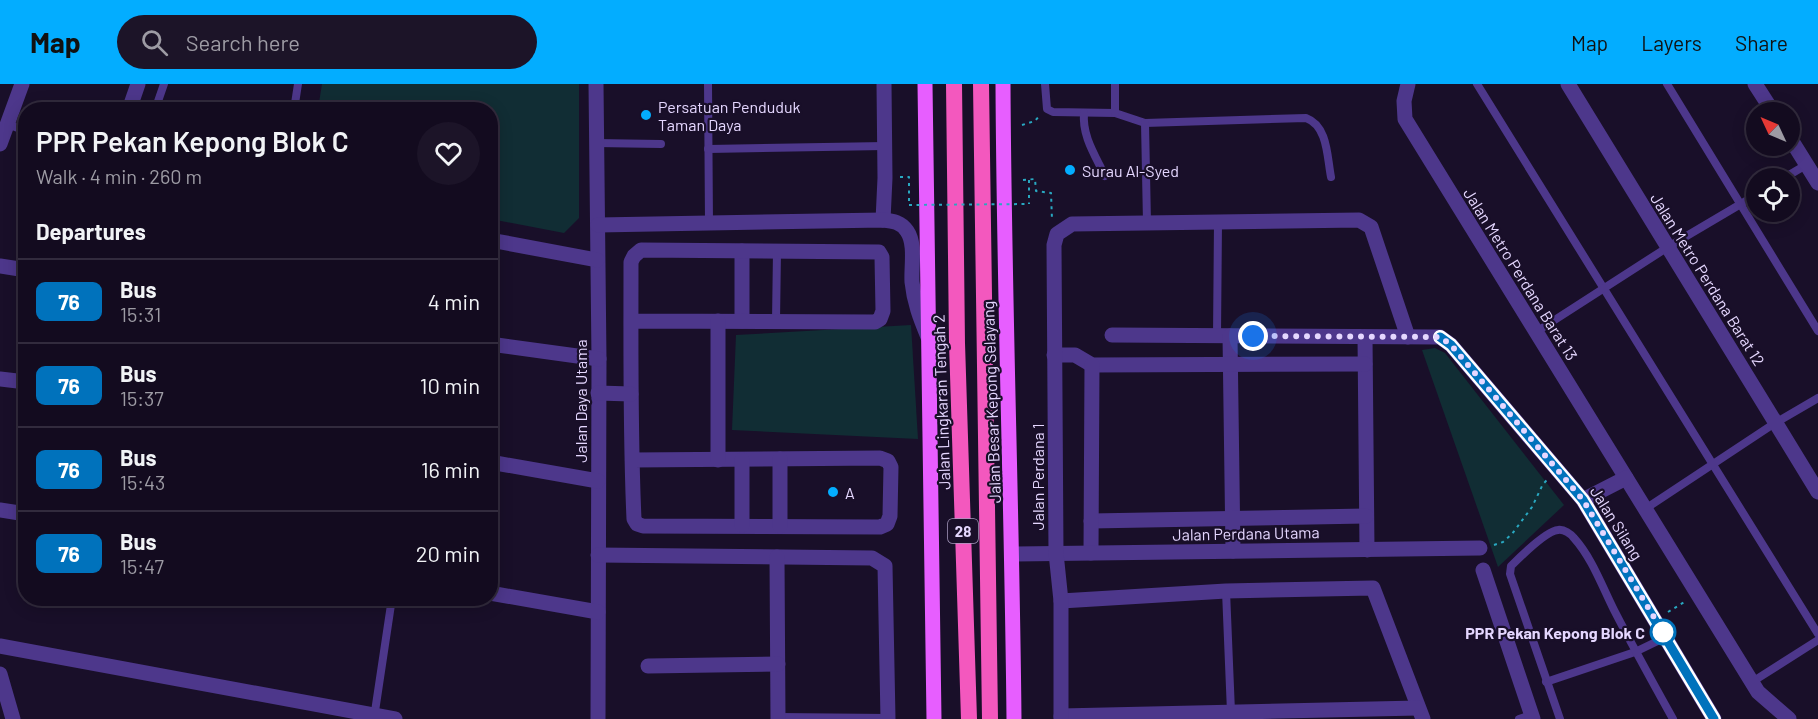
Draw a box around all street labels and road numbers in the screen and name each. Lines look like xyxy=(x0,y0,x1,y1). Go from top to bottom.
street label: Jalan Metro Perdana Barat 13 xyxy=(1460,184,1582,364)
street label: Jalan Metro Perdana Barat 12 xyxy=(1647,189,1769,369)
street label: Jalan Besar Kepong Selayang xyxy=(978,300,1004,504)
street label: Jalan Lingkaran Tengah 2 xyxy=(928,314,954,490)
street label: Jalan Daya Utama xyxy=(571,339,590,463)
street label: Jalan Perdana 1 xyxy=(1028,423,1047,531)
street label: Jalan Silang xyxy=(1587,483,1647,563)
road number: 28 xyxy=(948,519,978,543)
street label: Jalan Perdana Utama xyxy=(1172,522,1320,544)

